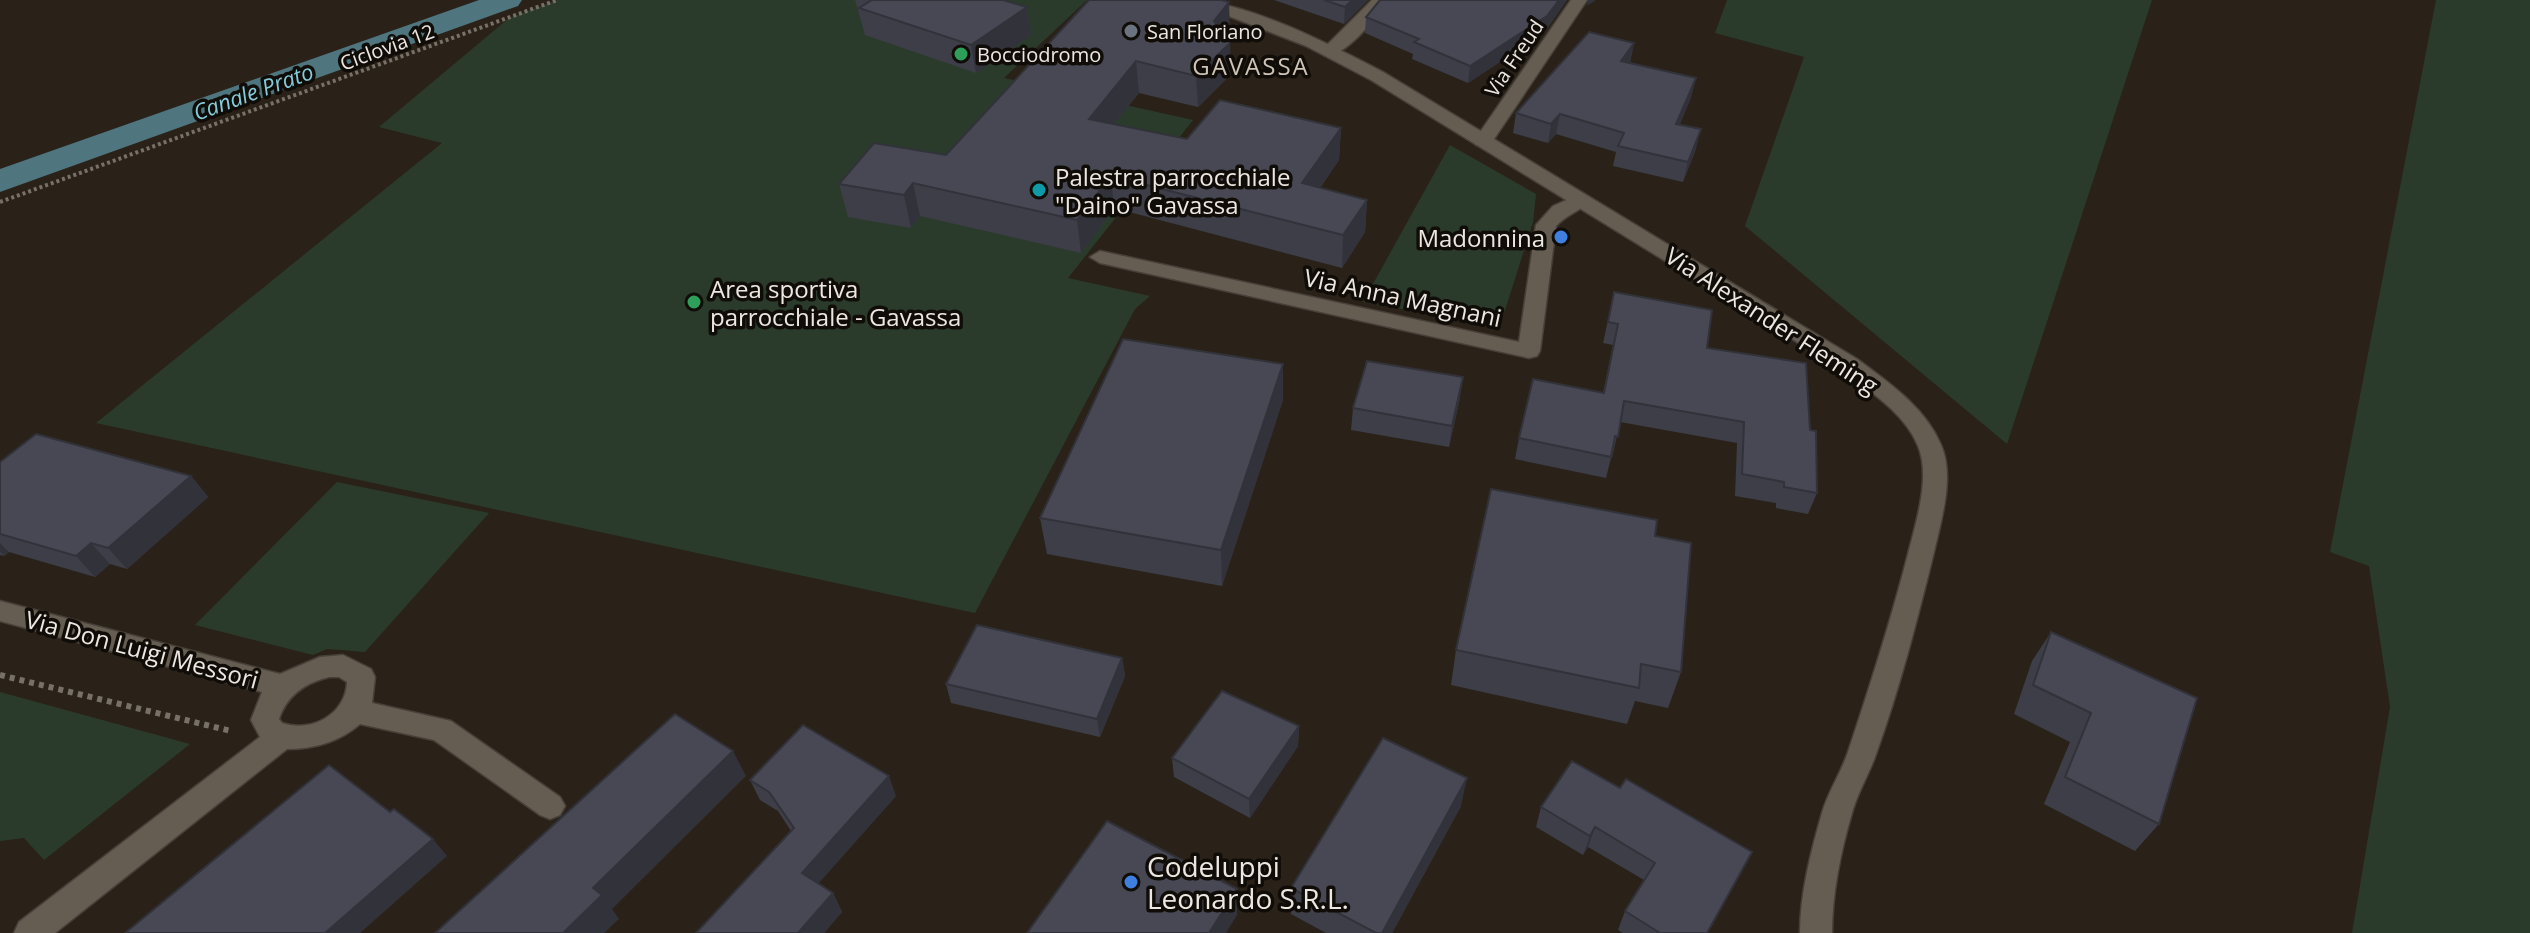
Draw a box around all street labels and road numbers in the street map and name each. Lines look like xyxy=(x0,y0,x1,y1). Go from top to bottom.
street label: Via Freud xyxy=(1478,14,1550,102)
street label: Ciclovia 12 xyxy=(336,17,438,77)
street label: Via Alexander Fleming xyxy=(1659,239,1885,401)
street label: Via Anna Magnani xyxy=(1301,260,1505,334)
street label: Via Don Luigi Messori xyxy=(22,602,262,696)

